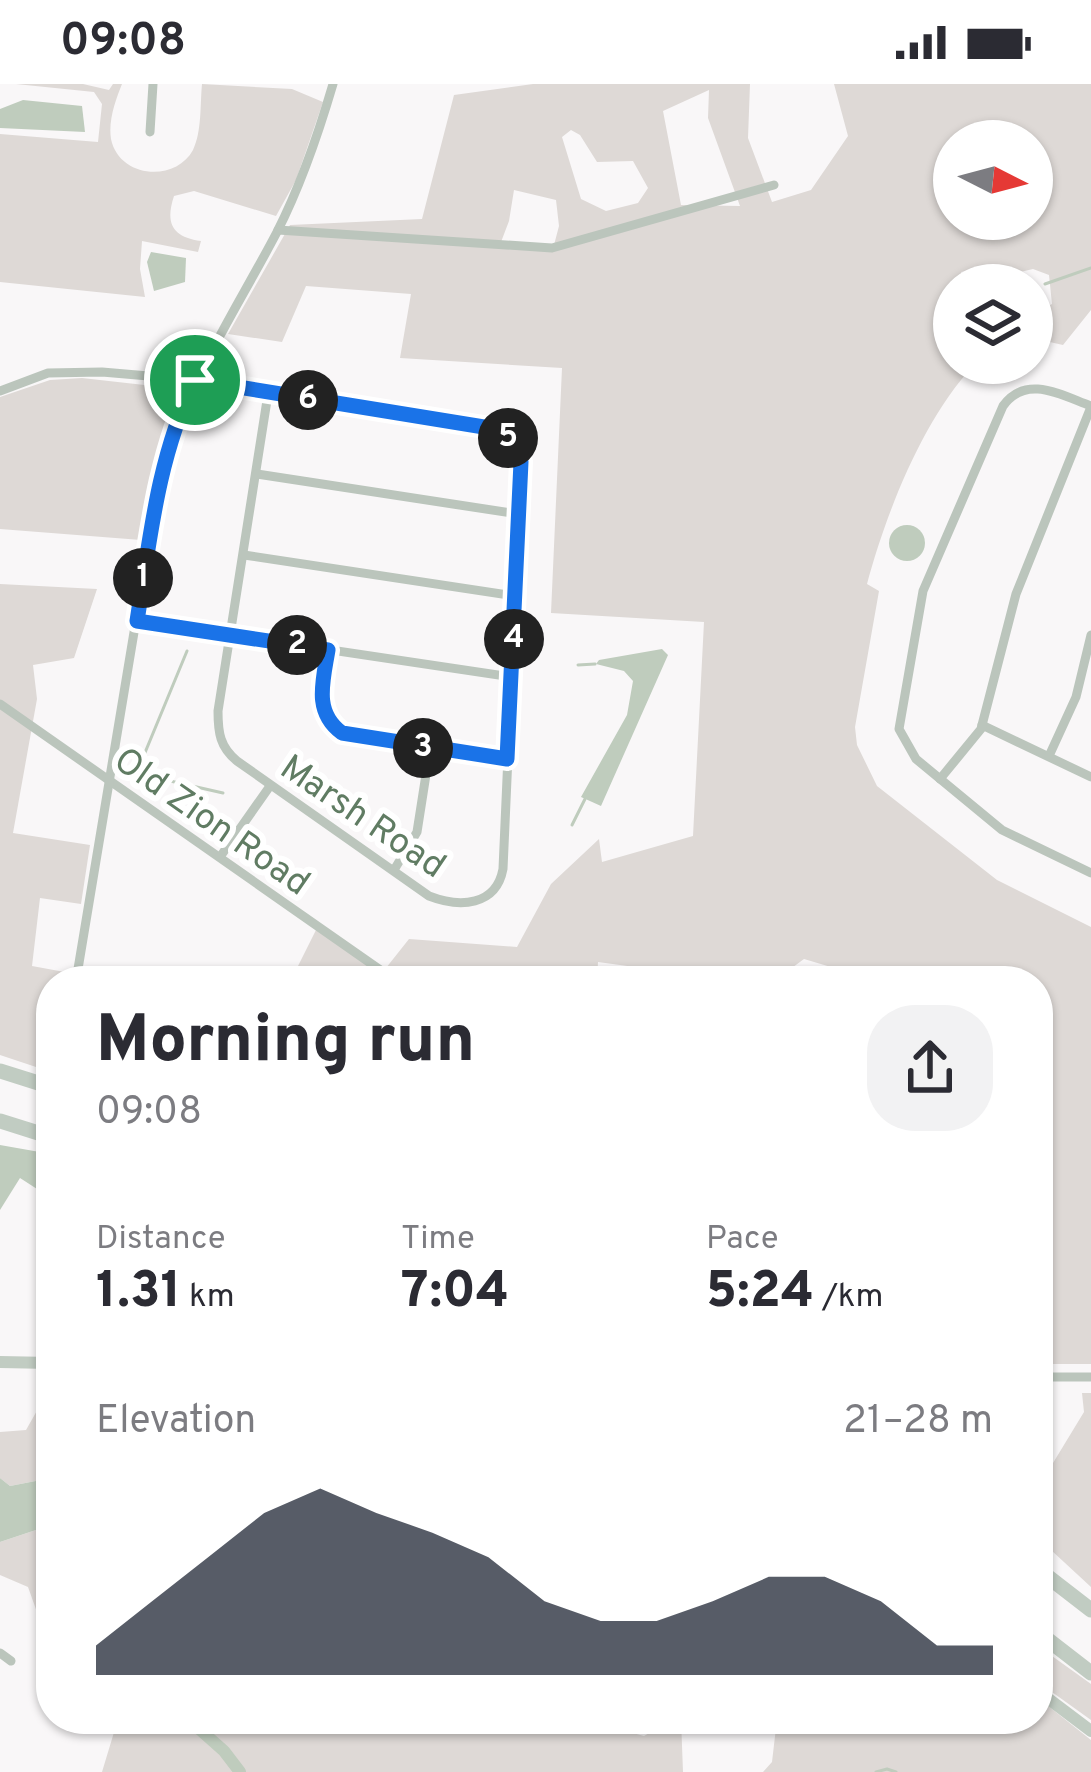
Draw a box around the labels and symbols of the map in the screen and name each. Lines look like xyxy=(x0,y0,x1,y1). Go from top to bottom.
north arrow xyxy=(933,120,1053,240)
pin xyxy=(144,329,246,431)
pin: 6 xyxy=(278,370,338,430)
pin: 5 xyxy=(478,408,538,468)
pin: 1 xyxy=(113,548,173,608)
pin: 4 xyxy=(484,609,544,669)
pin: 2 xyxy=(267,615,327,675)
pin: 3 xyxy=(393,718,453,778)
street label: Old Zion Road xyxy=(104,739,318,908)
street label: Marsh Road xyxy=(270,746,453,890)

